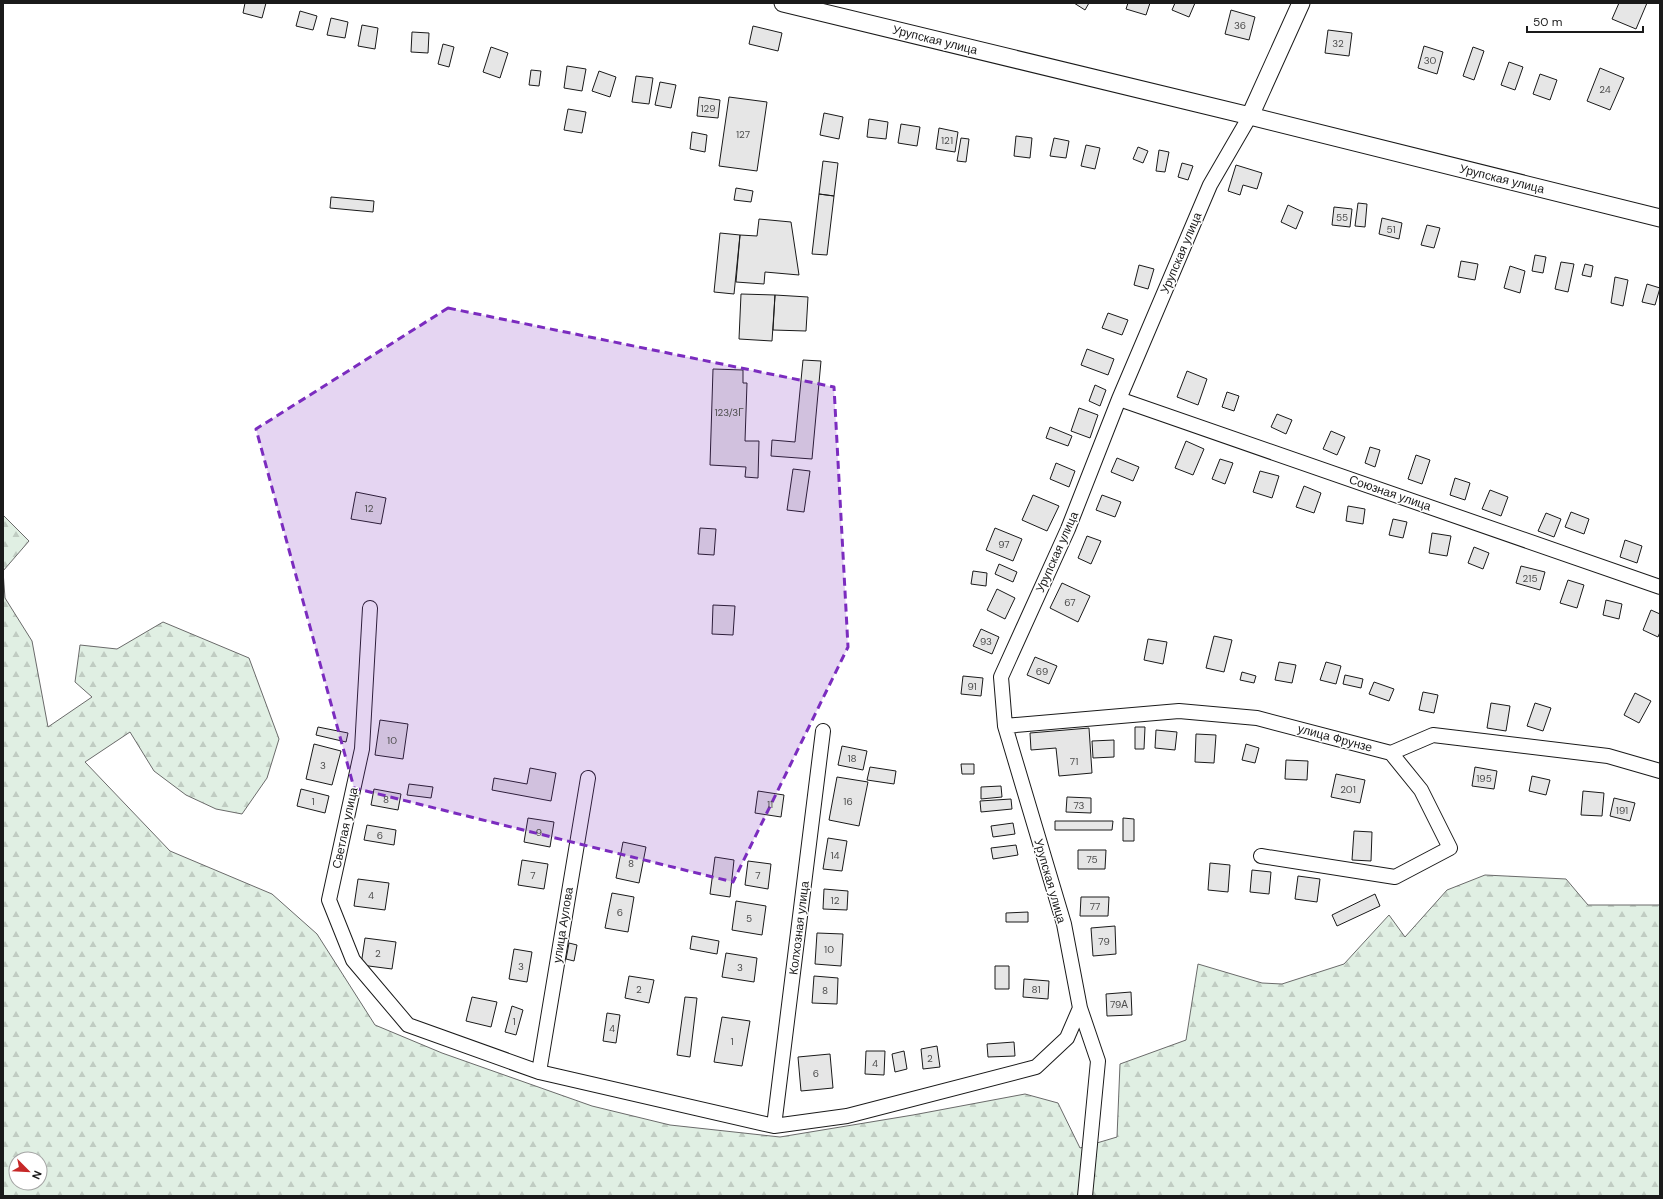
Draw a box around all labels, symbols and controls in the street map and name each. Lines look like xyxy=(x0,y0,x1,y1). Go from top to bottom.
scale bar xyxy=(1527,8,1643,34)
text: 50 m xyxy=(1533,14,1562,30)
house number: 36 xyxy=(1234,19,1246,32)
street label: Урупская улица xyxy=(891,22,979,58)
house number: 32 xyxy=(1332,37,1344,50)
house number: 30 xyxy=(1424,54,1437,67)
house number: 24 xyxy=(1599,83,1611,96)
house number: 129 xyxy=(700,102,716,115)
house number: 127 xyxy=(736,128,750,141)
house number: 121 xyxy=(941,134,953,147)
street label: Урупская улица xyxy=(1458,161,1546,197)
street label: Урупская улица xyxy=(1157,210,1205,296)
house number: 55 xyxy=(1336,211,1348,224)
house number: 51 xyxy=(1386,223,1396,236)
house number: 123/3Г xyxy=(714,406,744,419)
street label: Союзная улица xyxy=(1347,471,1433,515)
house number: 12 xyxy=(365,502,374,515)
street label: Урупская улица xyxy=(1032,509,1082,595)
house number: 97 xyxy=(998,538,1010,551)
house number: 215 xyxy=(1523,572,1537,585)
house number: 67 xyxy=(1064,596,1076,609)
house number: 93 xyxy=(980,635,992,648)
house number: 69 xyxy=(1036,665,1048,678)
house number: 91 xyxy=(967,680,977,693)
street label: улица Фрунзе xyxy=(1296,720,1374,756)
house number: 10 xyxy=(387,734,397,747)
house number: 18 xyxy=(847,752,857,765)
house number: 71 xyxy=(1070,755,1078,768)
house number: 3 xyxy=(320,759,326,772)
house number: 195 xyxy=(1476,772,1492,785)
house number: 201 xyxy=(1340,783,1356,796)
street label: Светлая улица xyxy=(329,786,361,870)
house number: 8 xyxy=(383,793,389,806)
house number: 1 xyxy=(311,795,315,808)
house number: 16 xyxy=(843,795,853,808)
house number: 11 xyxy=(767,798,773,811)
house number: 73 xyxy=(1074,799,1085,812)
house number: 191 xyxy=(1616,804,1628,817)
house number: 9 xyxy=(536,826,542,839)
house number: 6 xyxy=(377,829,383,842)
street label: Урупская улица xyxy=(1030,837,1070,925)
house number: 14 xyxy=(830,849,840,862)
house number: 75 xyxy=(1086,853,1098,866)
house number: 8 xyxy=(628,857,634,870)
house number: 7 xyxy=(530,869,536,882)
house number: 7 xyxy=(755,869,761,882)
street label: Колхозная улица xyxy=(785,880,813,976)
street label: улица Аулова xyxy=(549,886,577,964)
house number: 4 xyxy=(368,889,374,902)
house number: 12 xyxy=(831,894,840,907)
house number: 77 xyxy=(1090,900,1100,913)
house number: 6 xyxy=(617,906,623,919)
house number: 5 xyxy=(746,912,752,925)
house number: 79 xyxy=(1098,935,1110,948)
house number: 10 xyxy=(824,943,834,956)
house number: 2 xyxy=(375,947,381,960)
house number: 3 xyxy=(518,960,524,973)
house number: 3 xyxy=(737,961,743,974)
house number: 2 xyxy=(636,983,642,996)
house number: 81 xyxy=(1032,983,1041,996)
house number: 8 xyxy=(822,984,828,997)
house number: 79А xyxy=(1110,998,1128,1011)
house number: 1 xyxy=(512,1015,516,1028)
house number: 4 xyxy=(609,1022,615,1035)
house number: 1 xyxy=(730,1035,734,1048)
house number: 2 xyxy=(927,1052,933,1065)
house number: 4 xyxy=(872,1057,878,1070)
house number: 6 xyxy=(813,1067,819,1080)
north arrow xyxy=(8,1151,48,1191)
text: N xyxy=(29,1169,45,1182)

